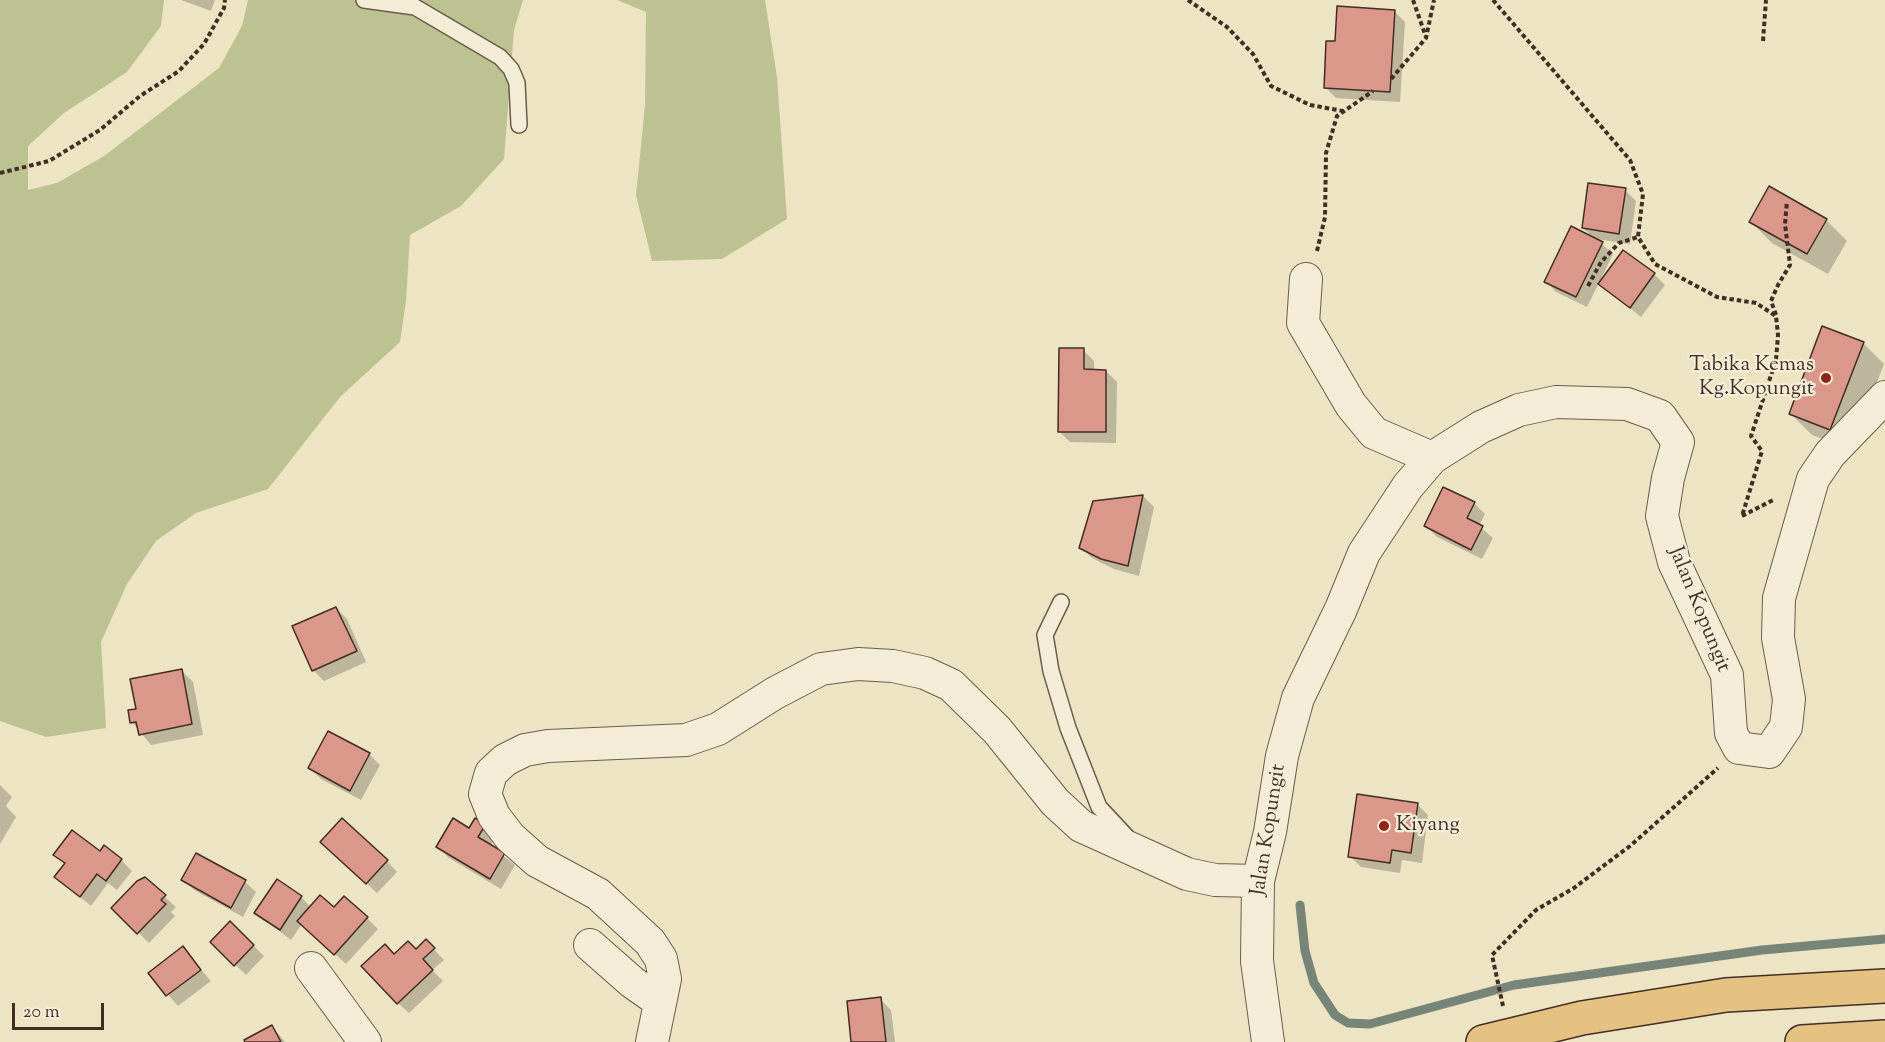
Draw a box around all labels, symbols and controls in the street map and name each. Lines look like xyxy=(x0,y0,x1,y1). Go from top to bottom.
place label: Tabika Kemas Kg.Kopungit xyxy=(1689,353,1814,403)
marker: Tabika Kemas Kg.Kopungit xyxy=(1819,371,1833,385)
street label: Jalan Kopungit xyxy=(1661,544,1735,676)
street label: Jalan Kopungit xyxy=(1247,762,1293,898)
place label: Kiyang xyxy=(1396,813,1460,839)
marker: Kiyang xyxy=(1377,819,1391,833)
scale bar xyxy=(15,991,106,1029)
text: 20 m xyxy=(23,1000,60,1026)

